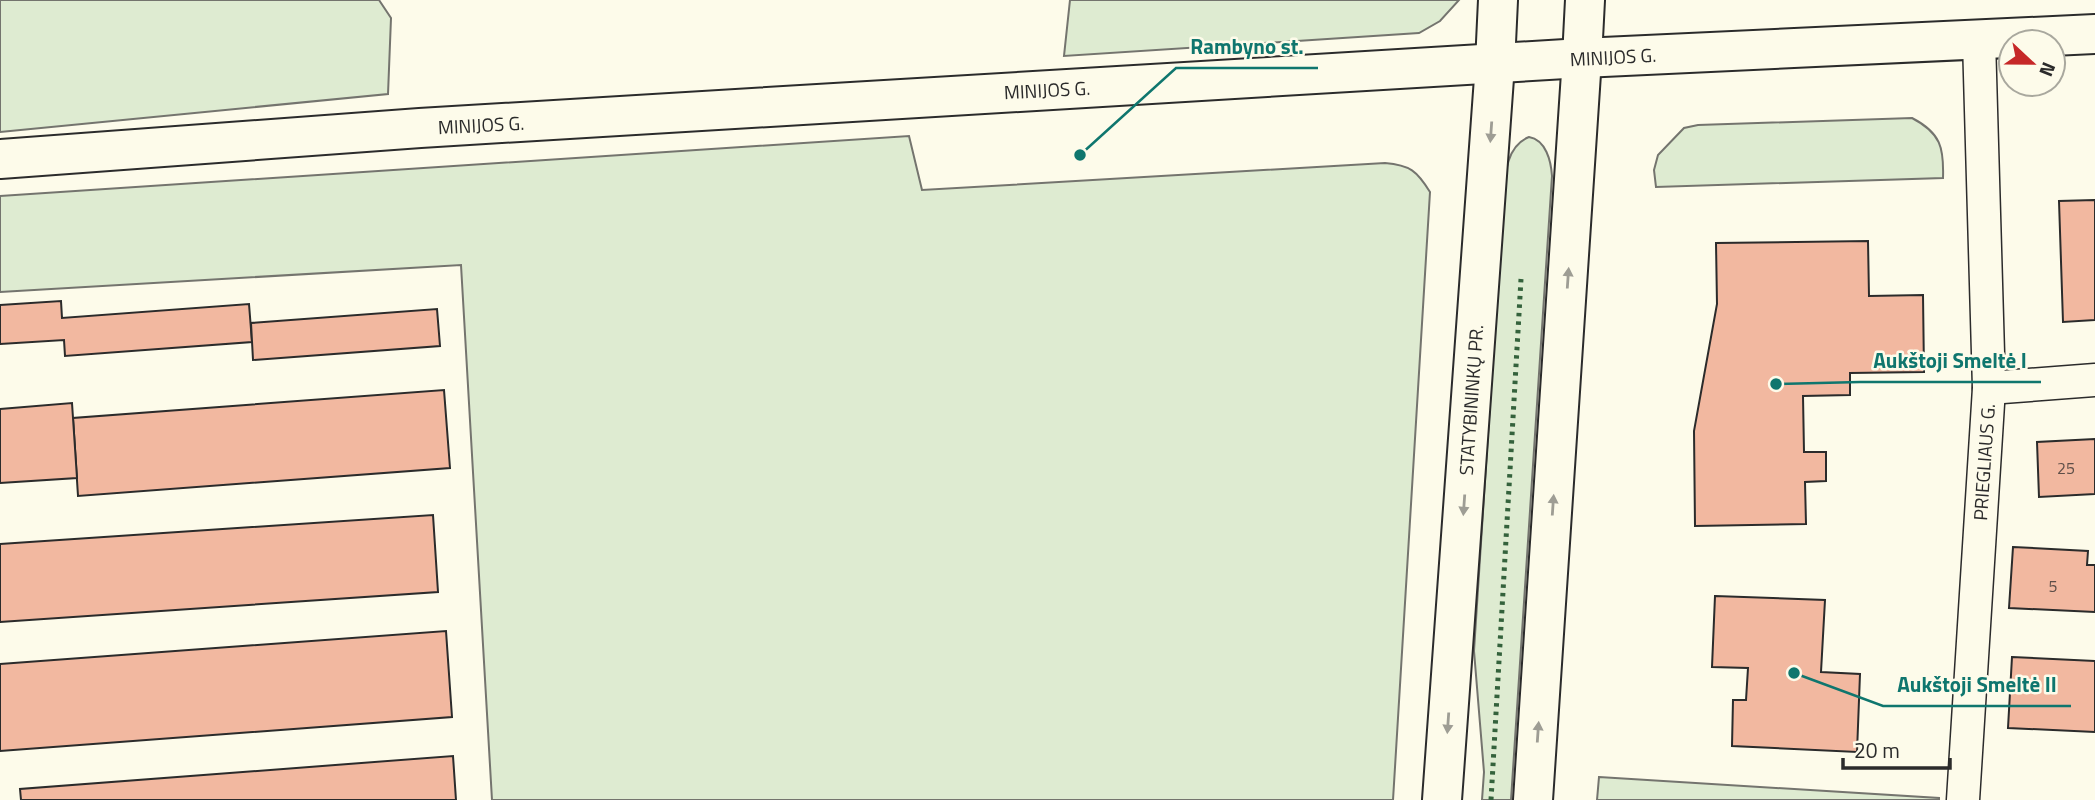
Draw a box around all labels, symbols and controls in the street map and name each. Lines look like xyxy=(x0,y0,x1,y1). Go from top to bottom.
callout: Rambyno st. xyxy=(1176,26,1318,68)
north arrow xyxy=(1997,28,2067,98)
text: Rambyno st. xyxy=(1190,30,1304,62)
street label: MINIJOS G. xyxy=(1569,40,1657,73)
text: N xyxy=(2032,58,2064,81)
street label: MINIJOS G. xyxy=(1003,73,1091,106)
street label: MINIJOS G. xyxy=(437,108,525,141)
one-way arrow xyxy=(1485,121,1496,143)
one-way arrow xyxy=(1563,267,1574,289)
street label: STATYBININKŲ PR. xyxy=(1451,324,1490,476)
callout: Aukštoji Smeltė I xyxy=(1860,340,2041,382)
text: Aukštoji Smeltė I xyxy=(1873,344,2027,376)
street label: PRIEGLIAUS G. xyxy=(1965,402,2002,521)
house number: 25 xyxy=(2057,456,2075,480)
one-way arrow xyxy=(1548,494,1559,516)
one-way arrow xyxy=(1458,495,1469,517)
house number: 5 xyxy=(2049,574,2058,598)
callout: Aukštoji Smeltė II xyxy=(1883,664,2071,706)
text: Aukštoji Smeltė II xyxy=(1897,668,2057,700)
one-way arrow xyxy=(1442,713,1453,735)
one-way arrow xyxy=(1533,721,1544,743)
scale bar xyxy=(1843,726,1950,770)
text: 20 m xyxy=(1854,734,1900,766)

